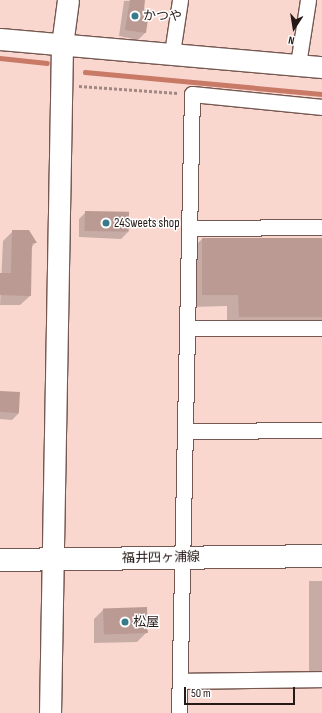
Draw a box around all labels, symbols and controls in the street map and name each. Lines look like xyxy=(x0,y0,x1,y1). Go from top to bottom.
place label: かつや xyxy=(143,8,182,24)
north arrow xyxy=(274,8,314,48)
marker: かつや xyxy=(130,11,140,21)
text: N xyxy=(287,33,296,47)
place label: 24Sweets shop xyxy=(114,215,180,231)
marker: 24Sweets shop xyxy=(101,218,111,228)
street label: 福井四ヶ浦線 xyxy=(122,550,200,566)
place label: 松屋 xyxy=(133,614,159,630)
marker: 松屋 xyxy=(120,617,130,627)
scale bar xyxy=(186,679,297,705)
text: 50 m xyxy=(191,686,211,701)

